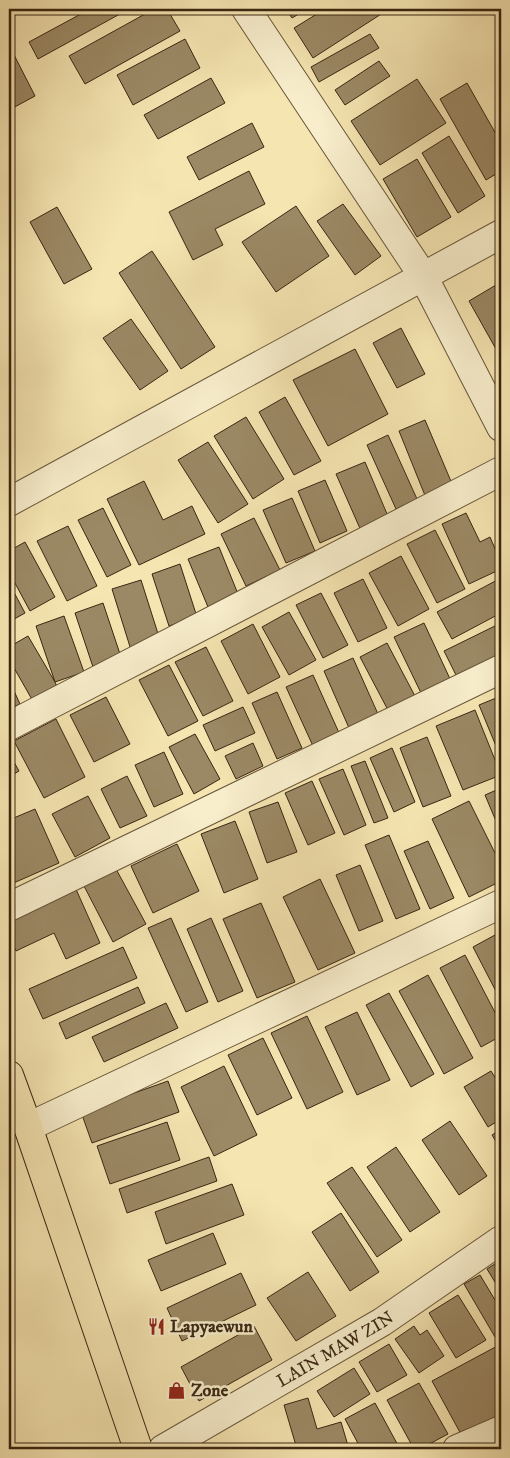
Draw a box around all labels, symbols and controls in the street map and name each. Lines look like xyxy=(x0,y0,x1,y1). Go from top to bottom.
street label: LAIN MAW ZIN xyxy=(273,1307,399,1393)
restaurant icon: Lapyaewun xyxy=(146,1316,166,1336)
place label: Lapyaewun xyxy=(170,1316,253,1338)
shop icon: Zone xyxy=(167,1380,187,1400)
place label: Zone xyxy=(191,1380,229,1402)

